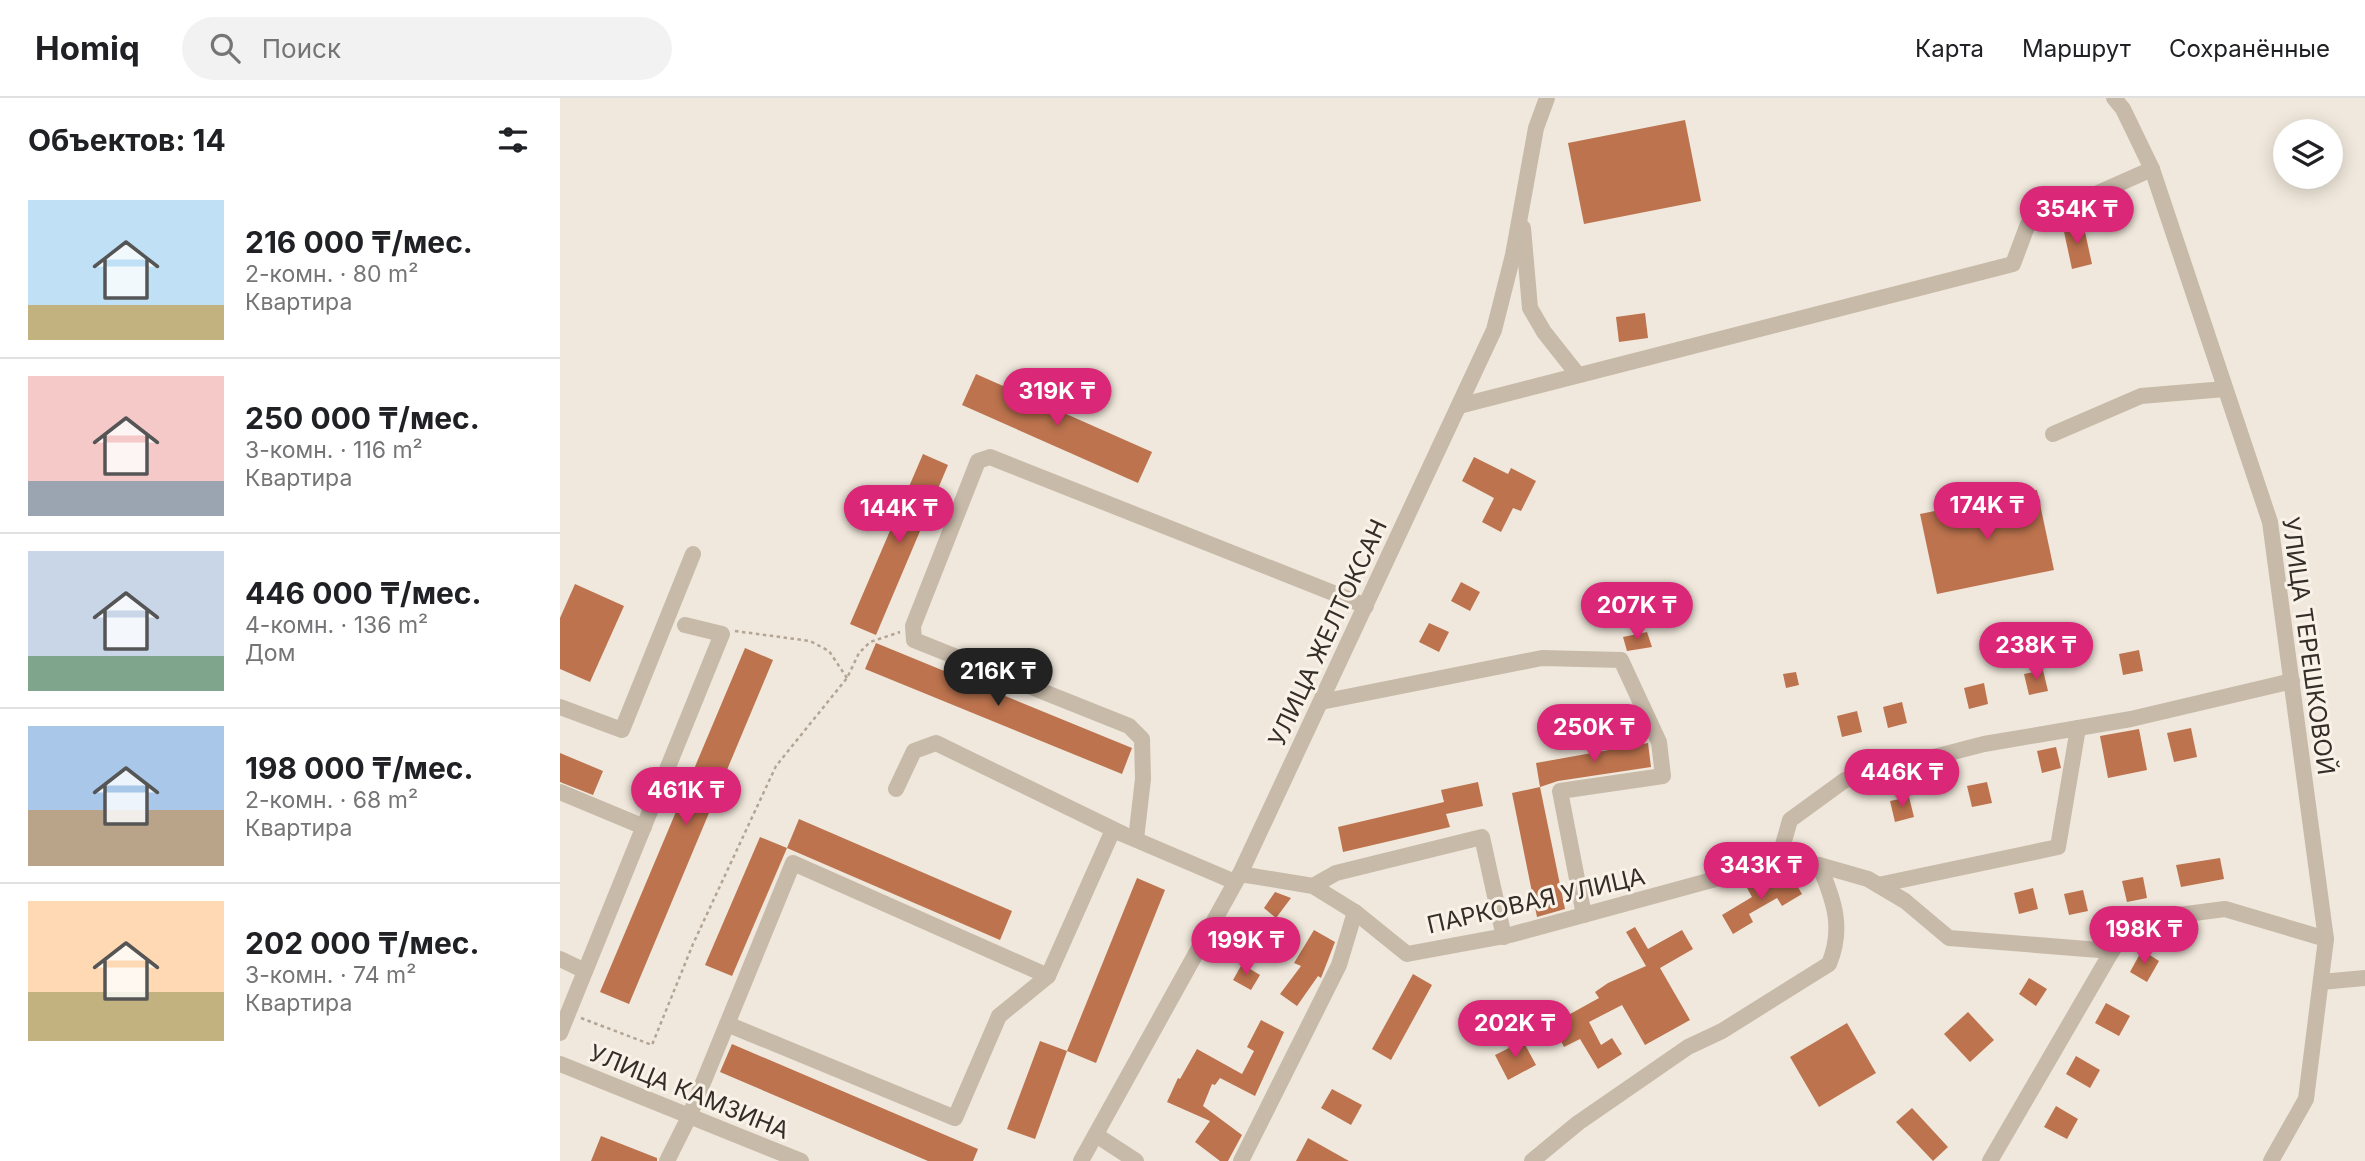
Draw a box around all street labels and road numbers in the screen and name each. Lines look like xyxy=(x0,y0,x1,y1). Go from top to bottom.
street label: УЛИЦА ЖЕЛТОКСАН xyxy=(1262,515,1393,751)
street label: УЛИЦА ТЕРЕШКОВОЙ xyxy=(2276,515,2342,777)
street label: ПАРКОВАЯ УЛИЦА xyxy=(1424,861,1648,940)
street label: УЛИЦА КАМЗИНА xyxy=(585,1038,794,1145)

